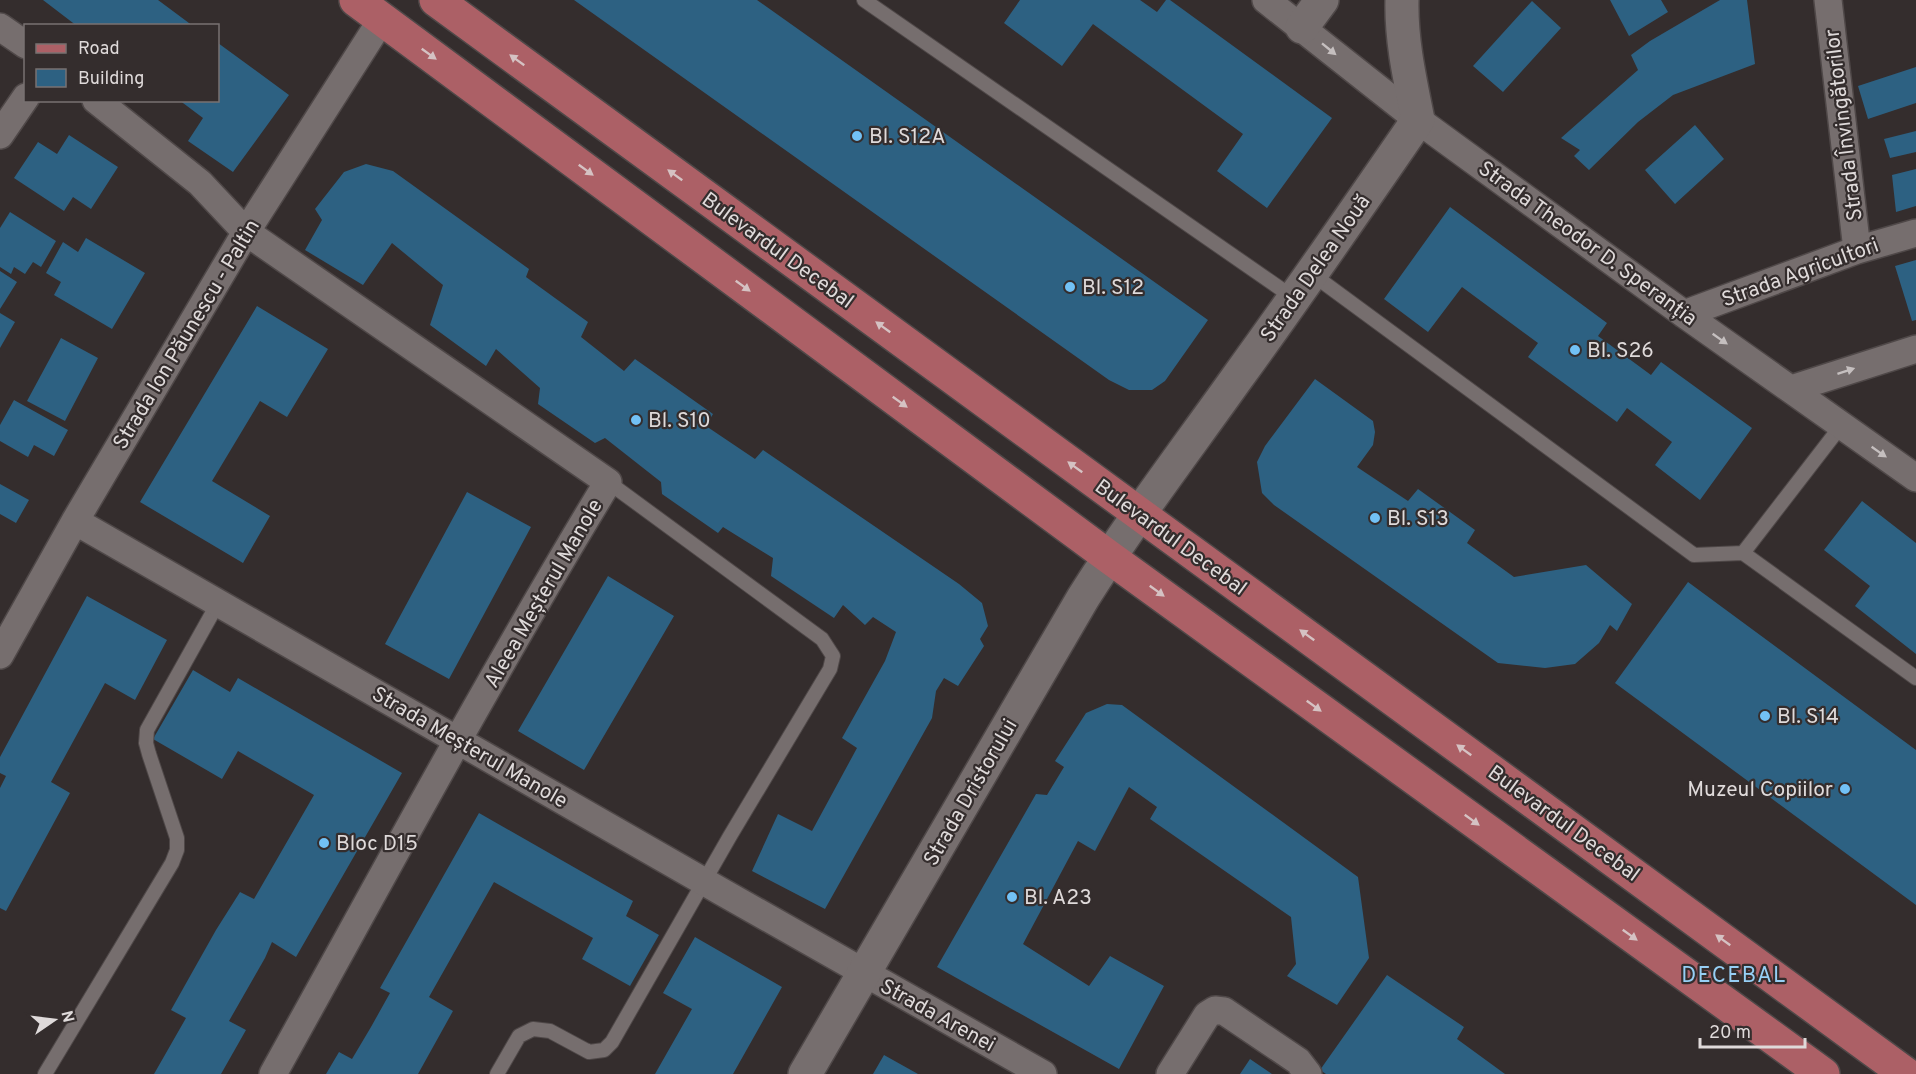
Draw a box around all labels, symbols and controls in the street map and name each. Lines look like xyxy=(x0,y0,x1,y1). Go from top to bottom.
legend xyxy=(24,24,219,102)
street label: Strada Învingătorilor xyxy=(1818,27,1870,222)
text: Road xyxy=(78,38,120,61)
one-way arrow xyxy=(1321,42,1337,55)
one-way arrow xyxy=(421,48,437,60)
one-way arrow xyxy=(510,54,525,66)
text: Building xyxy=(78,68,144,91)
place label: Bl. S12A xyxy=(869,124,945,151)
marker: Bl. S12A xyxy=(850,129,864,143)
street label: Strada Theodor D. Speranția xyxy=(1472,156,1702,333)
one-way arrow xyxy=(578,164,594,176)
one-way arrow xyxy=(667,169,683,181)
street label: Bulevardul Decebal xyxy=(696,187,859,316)
street label: Strada Delea Nouă xyxy=(1255,190,1377,348)
street label: Strada Ion Păunescu - Paltin xyxy=(108,215,267,455)
street label: Strada Agricultori xyxy=(1718,232,1883,314)
place label: Bl. S12 xyxy=(1082,275,1144,302)
one-way arrow xyxy=(735,280,751,292)
marker: Bl. S12 xyxy=(1063,280,1077,294)
one-way arrow xyxy=(876,321,892,333)
one-way arrow xyxy=(1712,333,1728,344)
place label: Bl. S26 xyxy=(1587,338,1654,365)
marker: Bl. S26 xyxy=(1568,343,1582,357)
one-way arrow xyxy=(1837,366,1855,375)
one-way arrow xyxy=(891,396,907,408)
place label: Bl. S10 xyxy=(648,408,711,435)
marker: Bl. S10 xyxy=(629,413,643,427)
one-way arrow xyxy=(1870,446,1886,458)
one-way arrow xyxy=(1067,461,1082,473)
street label: Bulevardul Decebal xyxy=(1089,474,1252,603)
street label: Aleea Meșterul Manole xyxy=(479,494,609,693)
place label: Bl. S13 xyxy=(1387,506,1449,533)
marker: Bl. S13 xyxy=(1368,511,1382,525)
one-way arrow xyxy=(1148,585,1164,597)
one-way arrow xyxy=(1299,630,1314,642)
street label: Strada Meșterul Manole xyxy=(366,681,572,815)
one-way arrow xyxy=(1306,700,1322,712)
place label: Bl. S14 xyxy=(1777,704,1839,731)
marker: Bl. S14 xyxy=(1758,709,1772,723)
street label: Strada Dristorului xyxy=(918,714,1024,871)
one-way arrow xyxy=(1457,745,1472,757)
street label: Bulevardul Decebal xyxy=(1482,760,1645,889)
place label: Muzeul Copiilor xyxy=(1687,777,1833,804)
marker: Muzeul Copiilor xyxy=(1838,782,1852,796)
one-way arrow xyxy=(1464,814,1480,826)
place label: Bloc D15 xyxy=(336,831,418,858)
marker: Bloc D15 xyxy=(317,836,331,850)
place label: Bl. A23 xyxy=(1024,885,1092,912)
marker: Bl. A23 xyxy=(1005,890,1019,904)
one-way arrow xyxy=(1623,928,1638,940)
one-way arrow xyxy=(1716,934,1732,946)
district label: DECEBAL xyxy=(1681,963,1787,990)
street label: Strada Arenei xyxy=(875,974,1000,1059)
north arrow xyxy=(24,990,84,1050)
text: N xyxy=(56,1009,78,1025)
scale bar xyxy=(1700,1011,1805,1049)
text: 20 m xyxy=(1709,1022,1751,1045)

